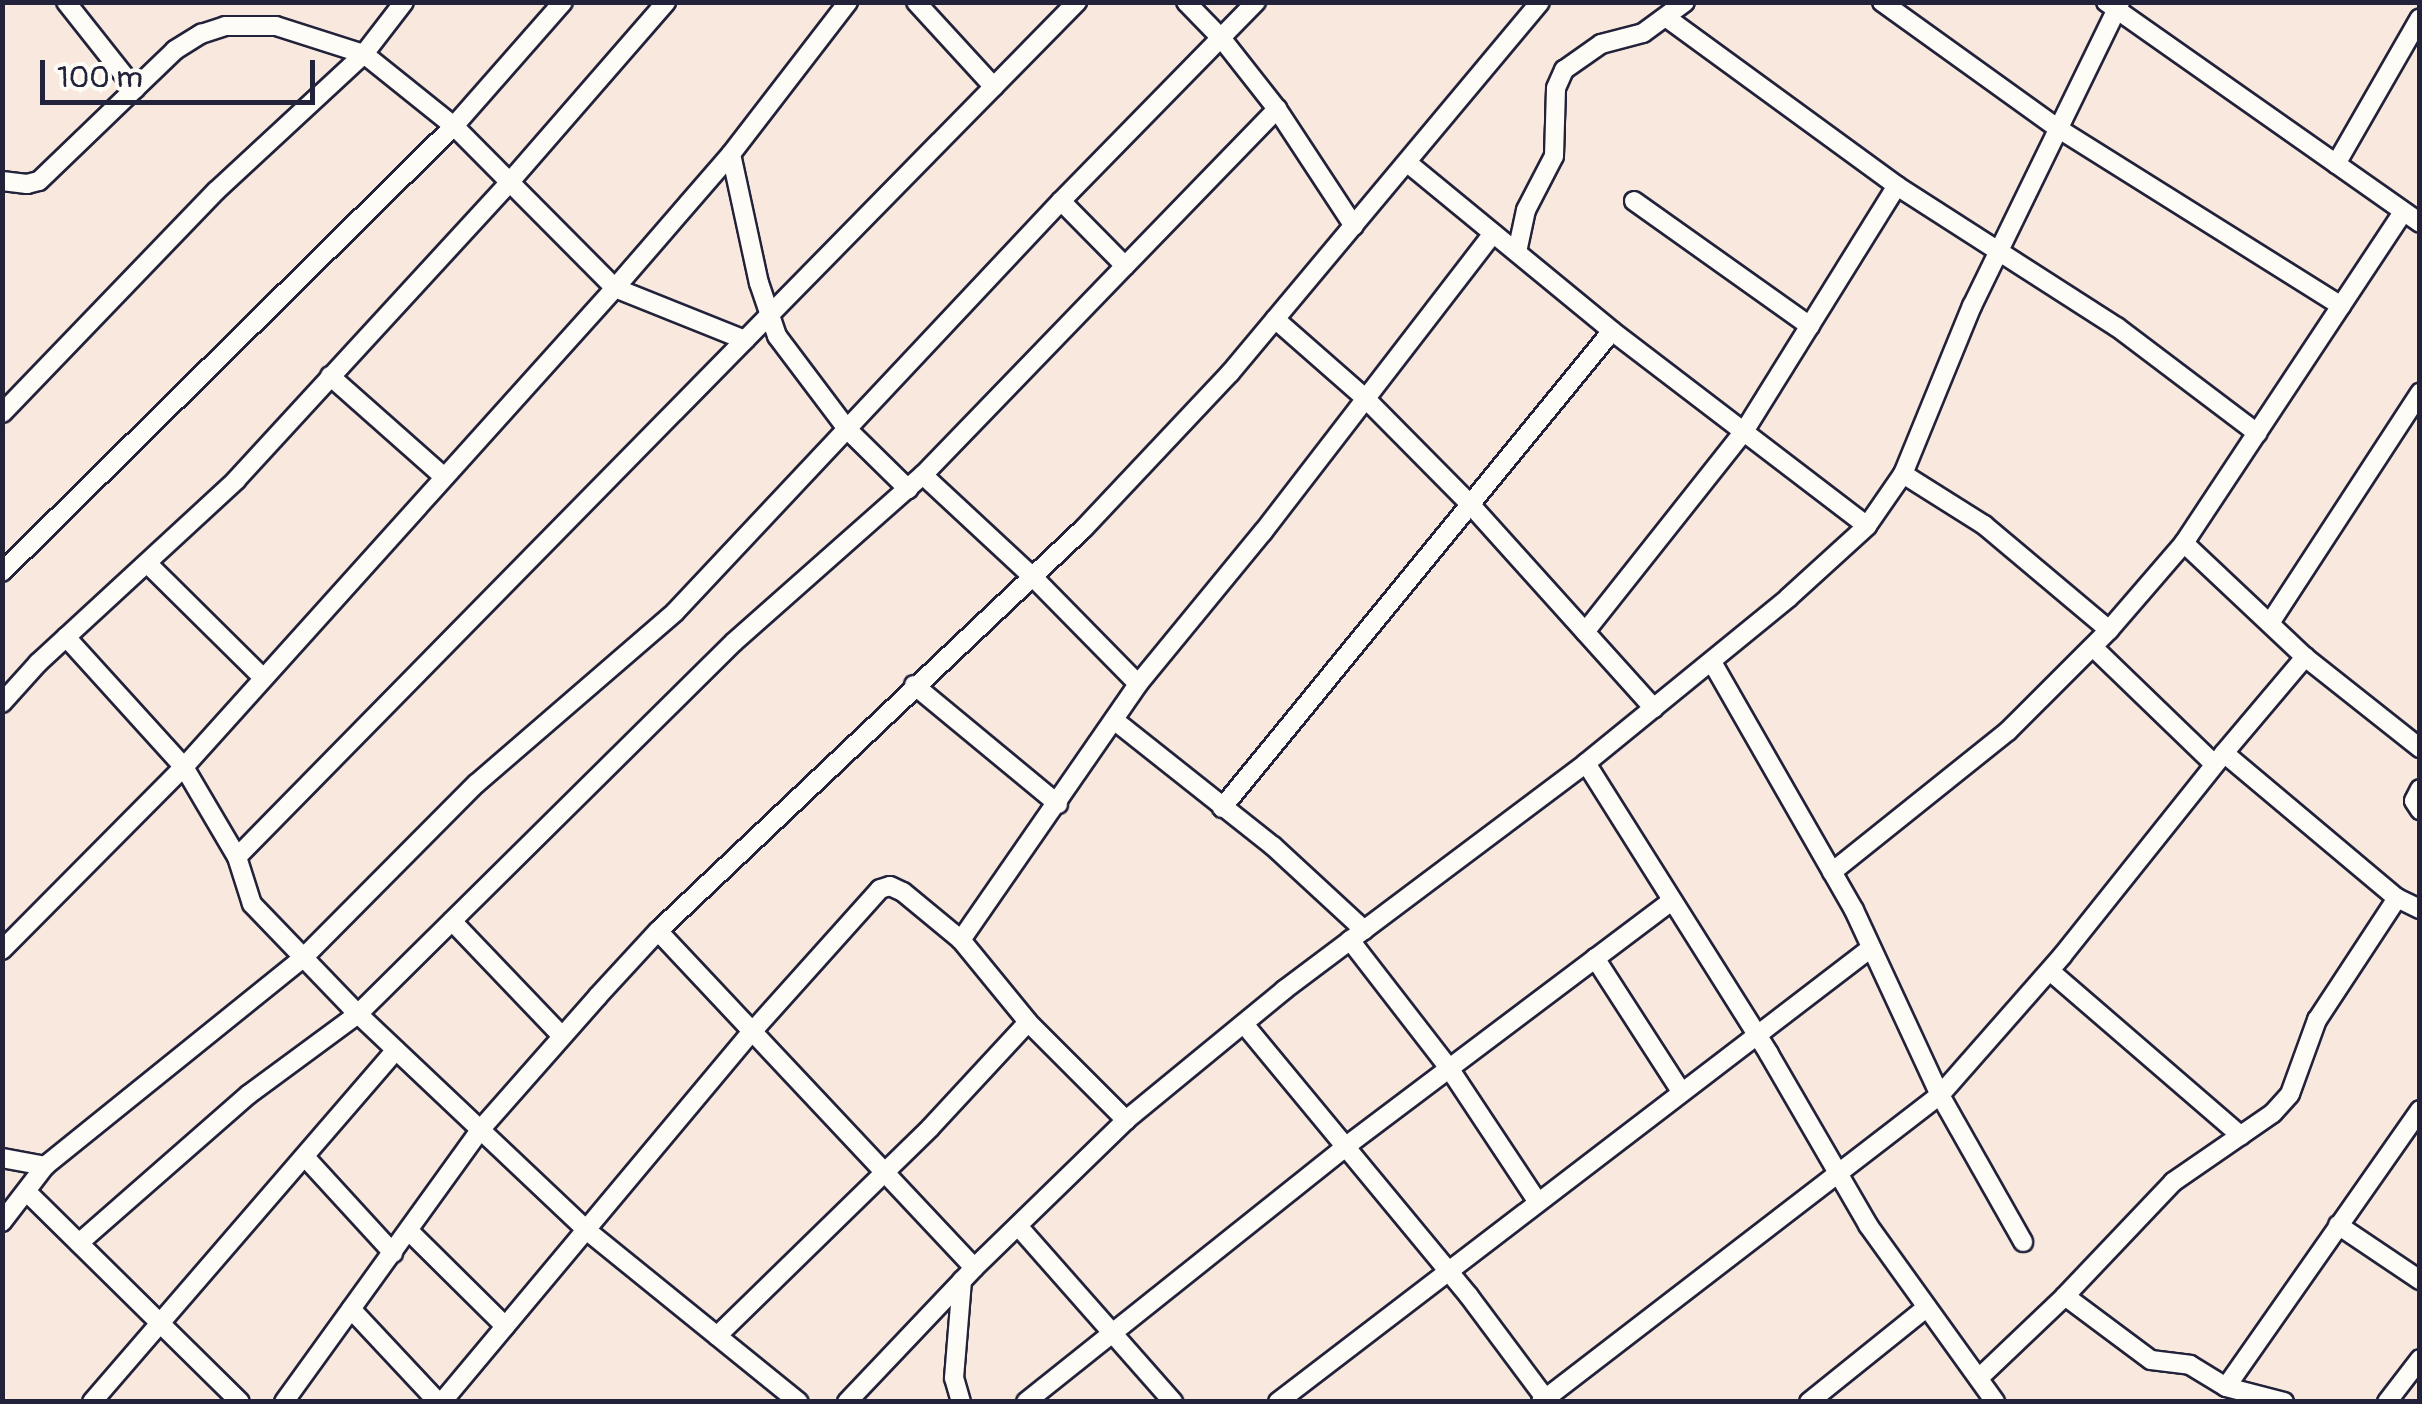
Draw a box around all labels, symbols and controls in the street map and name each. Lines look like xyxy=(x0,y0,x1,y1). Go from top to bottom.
scale bar xyxy=(45,40,320,102)
text: 100 m xyxy=(57,59,143,96)

